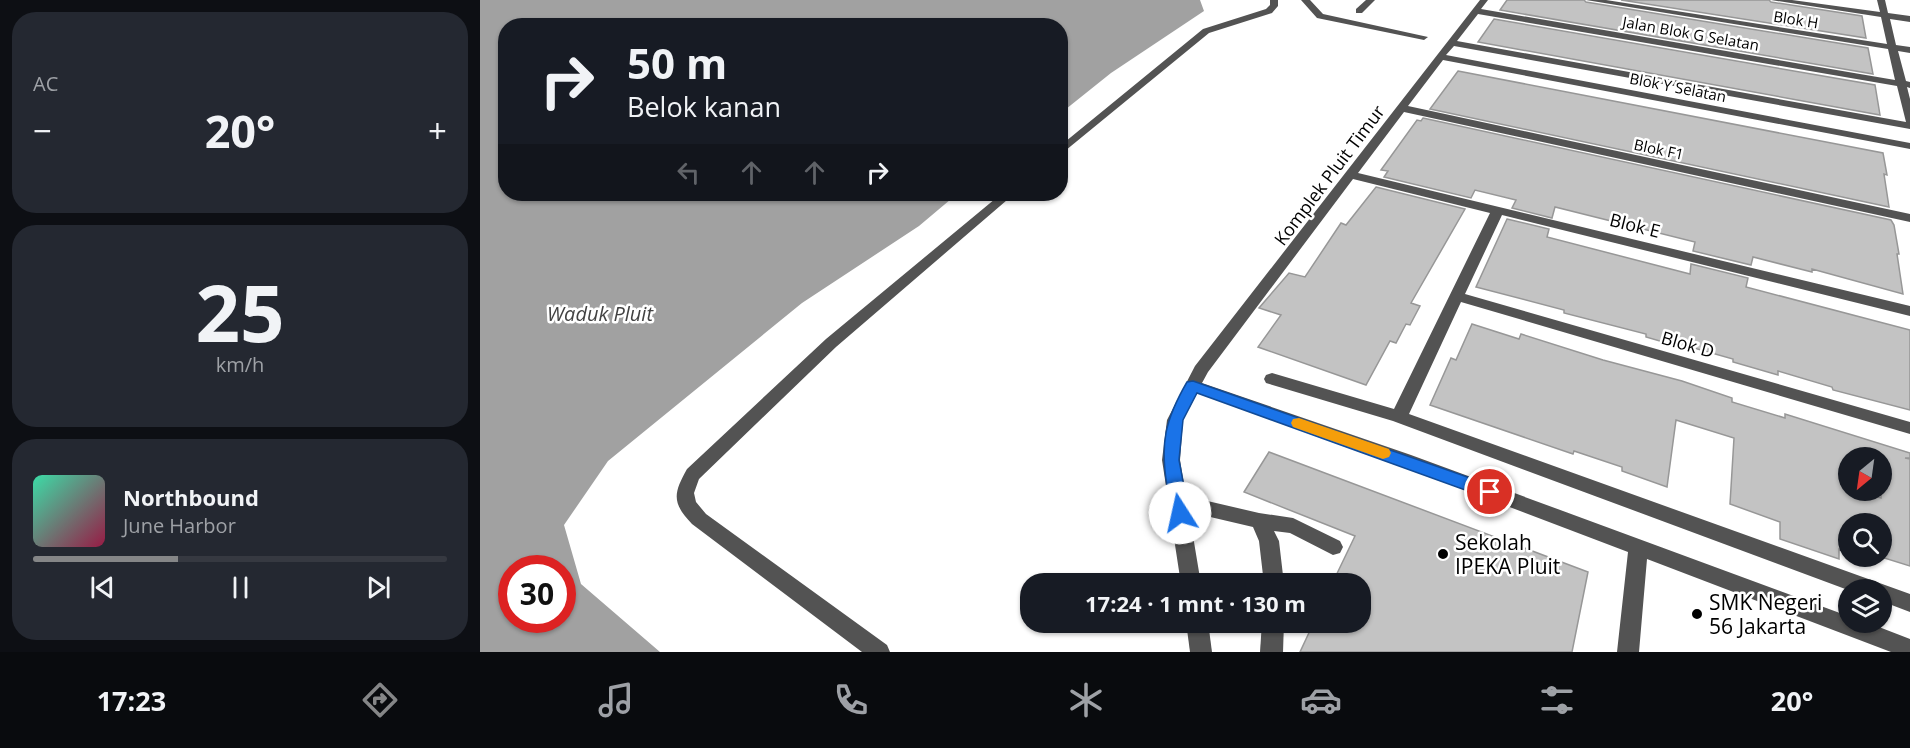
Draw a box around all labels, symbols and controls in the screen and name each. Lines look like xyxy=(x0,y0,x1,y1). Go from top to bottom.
street label: Blok H xyxy=(1772,6,1820,32)
street label: Jalan Blok G Selatan xyxy=(1619,11,1761,55)
text: 50 m xyxy=(627,34,727,91)
icon: right xyxy=(528,42,606,120)
street label: Blok Y Selatan xyxy=(1628,68,1728,106)
text: AC xyxy=(33,70,58,97)
text: Belok kanan xyxy=(627,88,781,125)
street label: Komplek Pluit Timur xyxy=(1268,99,1390,250)
text: 20° xyxy=(205,100,275,161)
text: − xyxy=(33,108,52,153)
text: + xyxy=(428,108,447,153)
street label: Blok F1 xyxy=(1632,134,1686,164)
icon: left xyxy=(672,156,705,189)
icon: ahead xyxy=(735,156,768,189)
icon: ahead xyxy=(798,156,831,189)
icon: right xyxy=(861,156,894,189)
street label: Blok E xyxy=(1607,207,1663,243)
text: 25 xyxy=(195,259,285,365)
water label: Waduk Pluit xyxy=(547,300,654,327)
street label: Blok D xyxy=(1659,325,1717,363)
text: km/h xyxy=(216,351,264,378)
north arrow xyxy=(1838,447,1892,501)
map controls xyxy=(1838,447,1892,633)
pin xyxy=(1464,466,1515,517)
icon: arrive xyxy=(1473,475,1506,508)
position arrow xyxy=(1148,481,1212,545)
text: Northbound xyxy=(123,482,259,512)
text: June Harbor xyxy=(123,512,236,539)
button: search xyxy=(1838,513,1892,567)
place label: Sekolah IPEKA Pluit xyxy=(1455,528,1560,580)
marker: Sekolah IPEKA Pluit xyxy=(1436,547,1450,561)
speed limit sign: 30 xyxy=(498,555,576,633)
icon: previous xyxy=(86,571,119,604)
icon: pause xyxy=(224,571,257,604)
icon: next xyxy=(362,571,395,604)
button: layers xyxy=(1838,579,1892,633)
text: 17:24 · 1 mnt · 130 m xyxy=(1085,588,1306,618)
place label: SMK Negeri 56 Jakarta xyxy=(1709,588,1822,640)
marker: SMK Negeri 56 Jakarta xyxy=(1690,607,1704,621)
icon: directions xyxy=(359,679,401,721)
icon: music xyxy=(595,679,637,721)
icon: phone xyxy=(830,679,872,721)
icon: climate xyxy=(1065,679,1107,721)
icon: car xyxy=(1300,679,1342,721)
icon: filters xyxy=(1536,679,1578,721)
text: 17:23 xyxy=(97,682,166,719)
text: 20° xyxy=(1771,682,1813,719)

